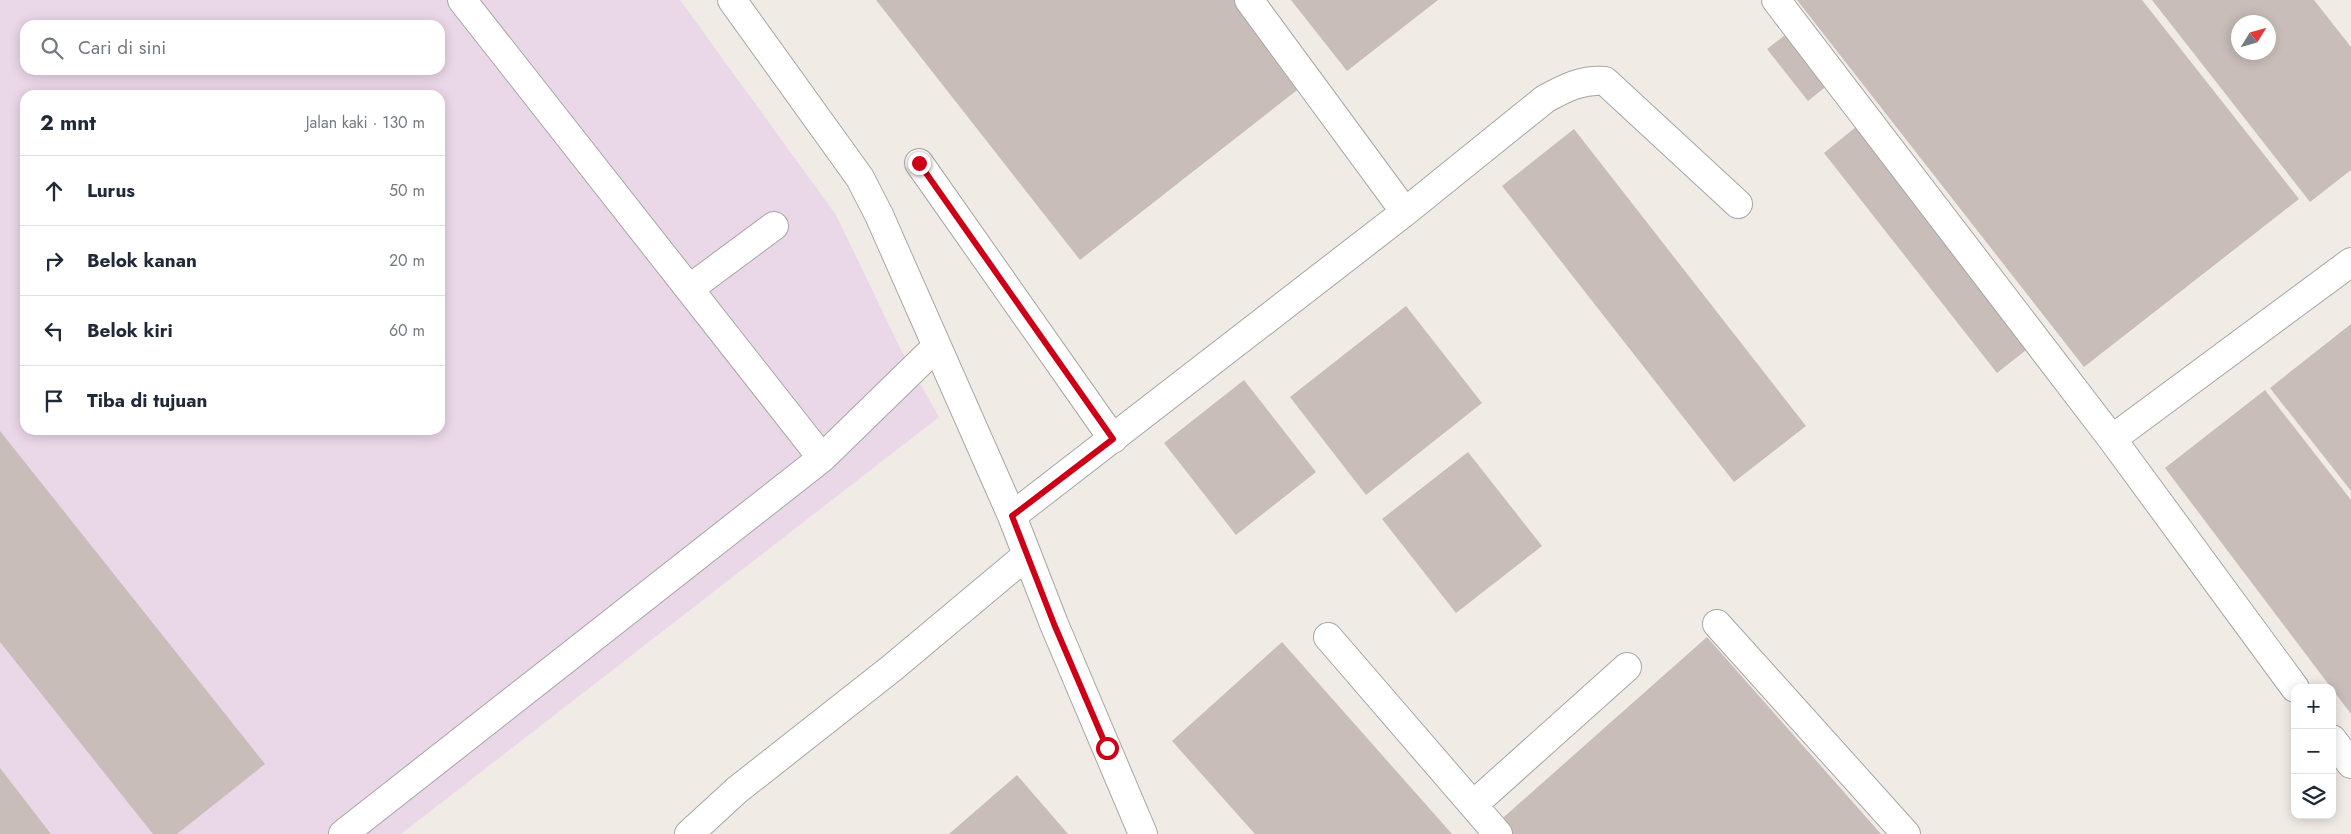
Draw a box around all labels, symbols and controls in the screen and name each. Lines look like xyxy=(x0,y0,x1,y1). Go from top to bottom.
north arrow xyxy=(2231,15,2276,60)
search box xyxy=(20,20,445,75)
icon: search xyxy=(38,34,66,62)
text: Cari di sini xyxy=(78,34,166,61)
text: 2 mnt xyxy=(40,108,96,138)
text: Jalan kaki · 130 m xyxy=(306,111,425,134)
route end xyxy=(908,152,931,175)
icon: ahead xyxy=(40,177,68,205)
text: Lurus xyxy=(87,177,135,204)
text: 50 m xyxy=(389,179,425,202)
icon: right xyxy=(40,247,68,275)
text: Belok kanan xyxy=(87,247,197,274)
text: 20 m xyxy=(389,249,425,272)
icon: left xyxy=(40,317,68,345)
text: Belok kiri xyxy=(87,317,173,344)
text: 60 m xyxy=(389,319,425,342)
icon: arrive xyxy=(40,387,68,415)
text: Tiba di tujuan xyxy=(87,387,207,414)
map controls xyxy=(2291,684,2336,819)
button: + xyxy=(2291,684,2336,729)
button: − xyxy=(2291,729,2336,774)
route start xyxy=(1096,737,1119,760)
button: layers xyxy=(2291,774,2336,819)

